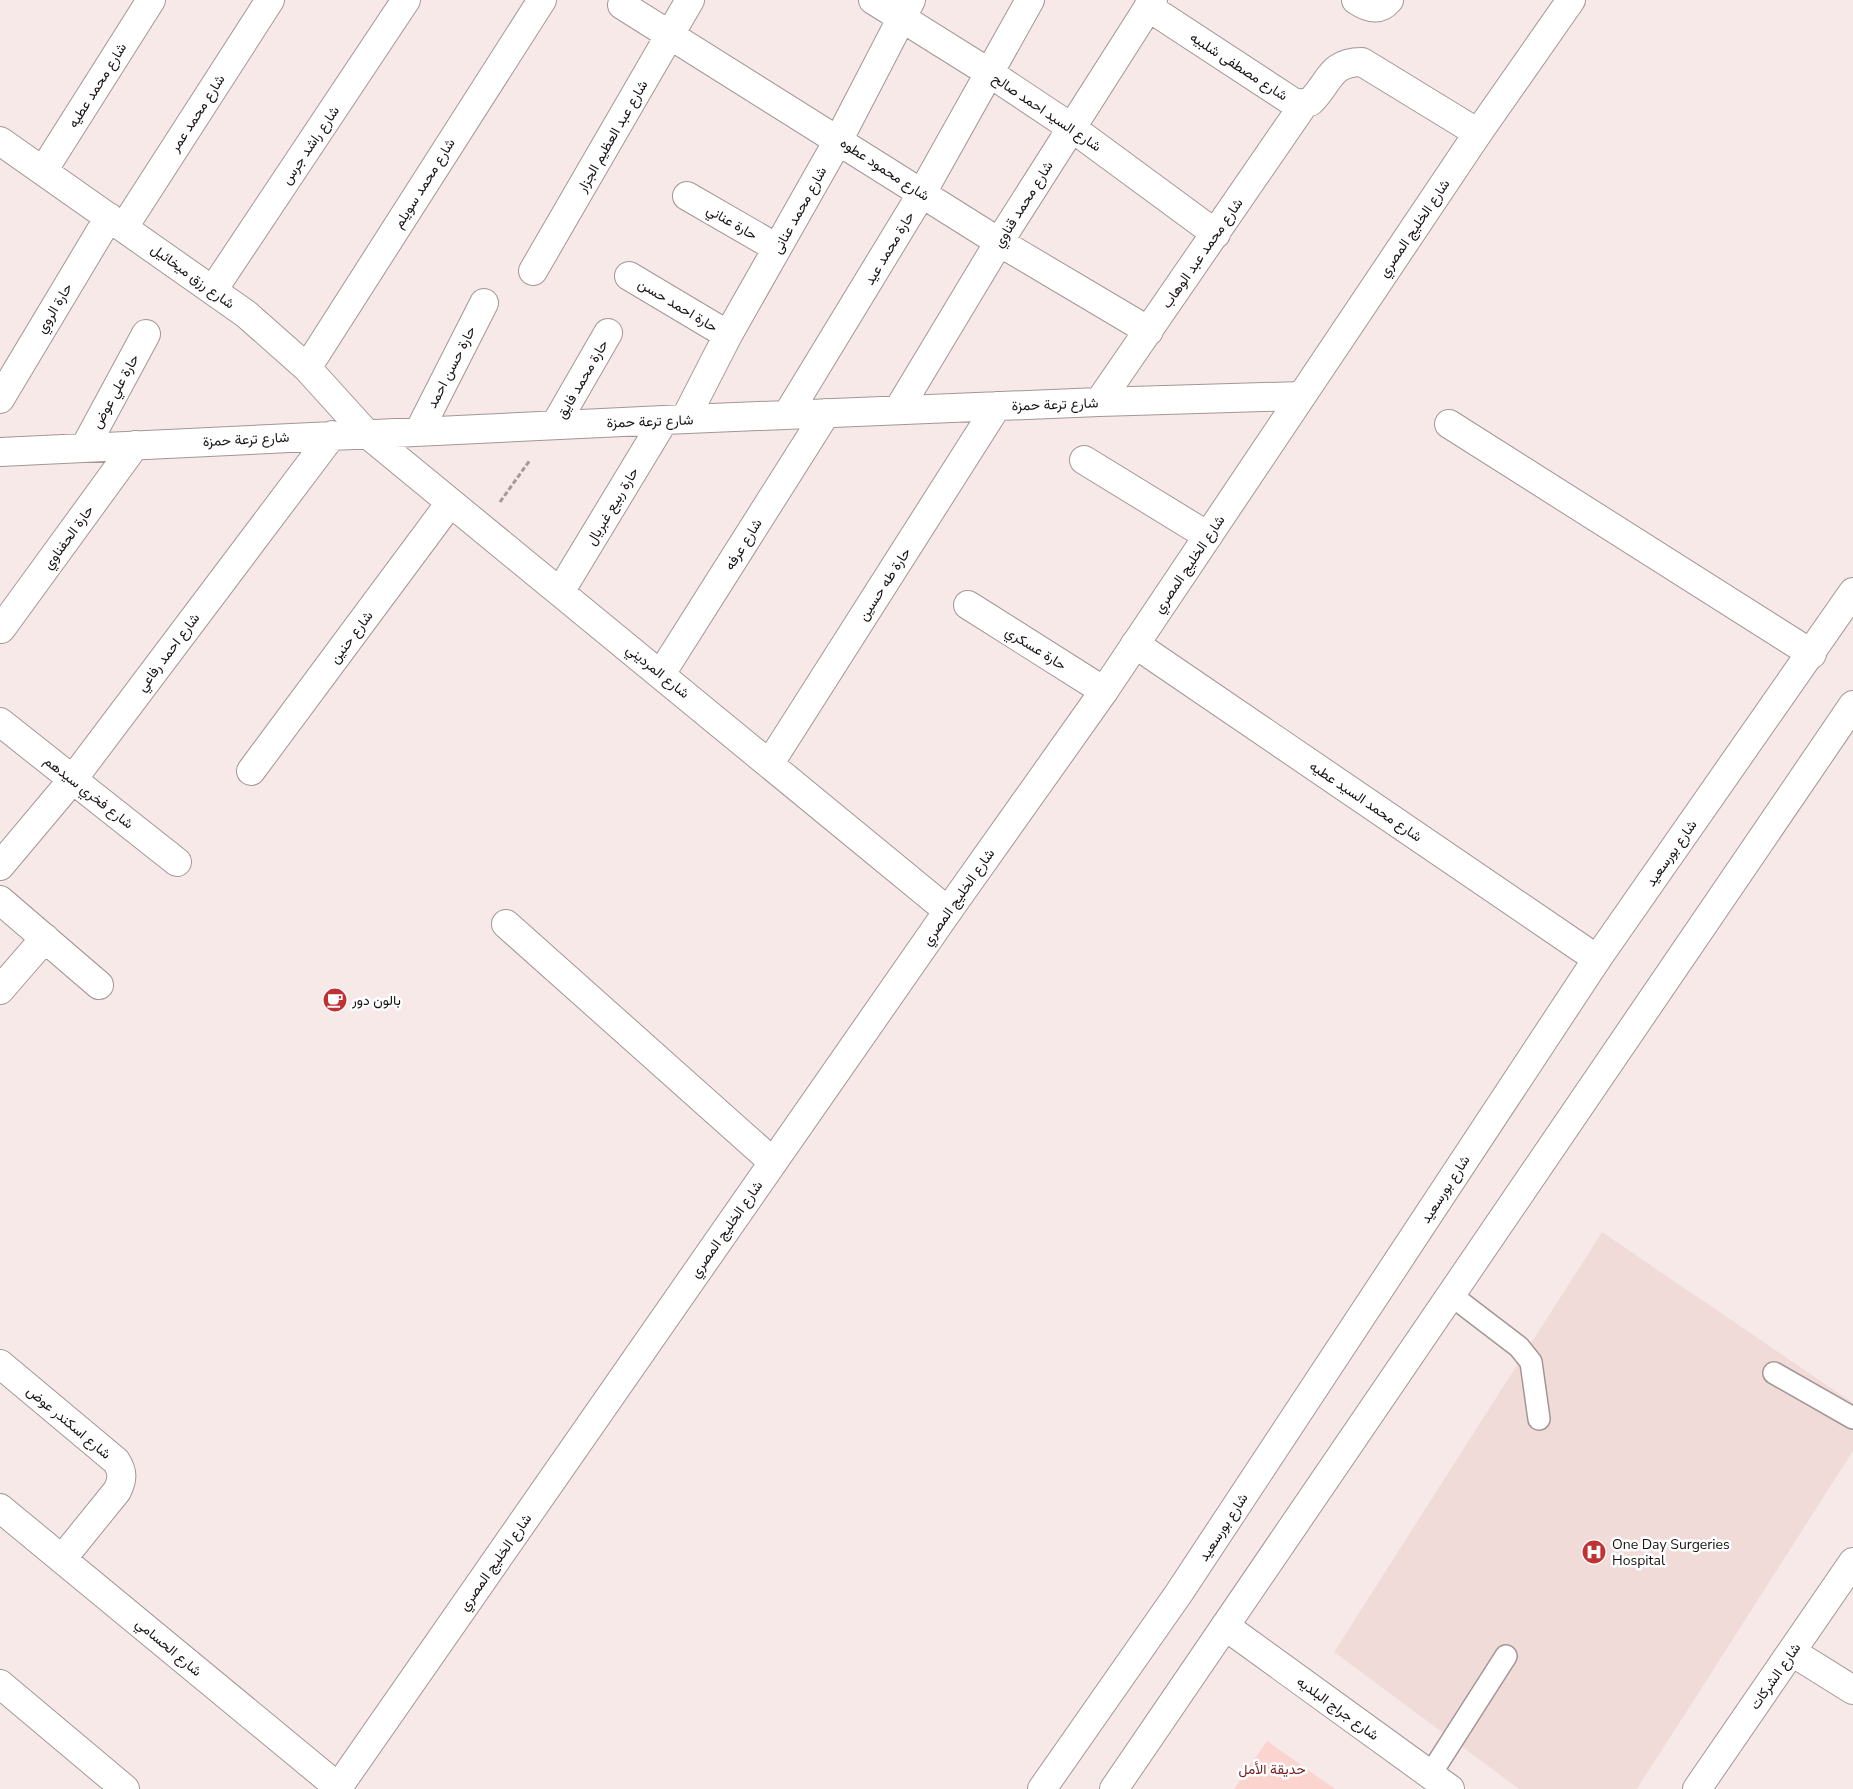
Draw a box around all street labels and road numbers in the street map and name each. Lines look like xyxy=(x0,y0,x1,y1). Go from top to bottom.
street label: شارع مصطفى شلبيه xyxy=(1186,28,1291,106)
street label: شارع محمد عطيه xyxy=(64,39,132,132)
street label: شارع السيد احمد صالح xyxy=(988,69,1105,157)
street label: شارع محمد عمر xyxy=(165,71,230,157)
street label: شارع عبد العظيم الجزار xyxy=(572,77,653,197)
street label: شارع راشد جرس xyxy=(277,102,345,189)
street label: شارع محمود عطوه xyxy=(836,133,933,206)
street label: شارع محمد سويلم xyxy=(389,135,461,232)
street label: شارع محمد قناوي xyxy=(989,157,1059,252)
street label: شارع محمد عنانى xyxy=(768,163,832,258)
street label: شارع الخليج المصري xyxy=(1374,175,1456,282)
street label: شارع محمد عبد الوهاب xyxy=(1157,195,1248,313)
street label: حارة عناني xyxy=(702,200,761,246)
street label: حارة محمد عيد xyxy=(860,208,919,289)
street label: شارع رزق ميخائيل xyxy=(146,240,238,314)
street label: حارة احمد حسن xyxy=(634,274,721,337)
street label: حارة الروي xyxy=(32,280,79,338)
street label: حارة حسن احمد xyxy=(423,323,480,412)
street label: حارة محمد فايق xyxy=(552,336,613,422)
street label: حارة علي عوض xyxy=(87,351,145,433)
street label: شارع ترعة حمزة xyxy=(1011,393,1099,417)
street label: شارع ترعة حمزة xyxy=(606,410,694,434)
street label: شارع ترعة حمزة xyxy=(202,428,290,452)
street label: حارة ربيع غبريال xyxy=(582,464,644,549)
street label: حارة الحفناوي xyxy=(39,501,100,574)
street label: شارع الخليج المصري xyxy=(1149,511,1231,618)
street label: شارع عرفه xyxy=(720,515,767,574)
street label: حارة طه حسين xyxy=(854,544,915,625)
street label: شارع حنين xyxy=(325,607,378,668)
street label: شارع احمد رفاعي xyxy=(133,609,206,697)
street label: حارة عسكري xyxy=(1001,622,1070,676)
street label: شارع المرديني xyxy=(621,640,693,704)
street label: شارع فخري سيدهم xyxy=(39,751,137,835)
street label: شارع محمد السيد عطيه xyxy=(1305,757,1426,847)
street label: شارع بورسعيد xyxy=(1641,816,1702,891)
street label: شارع الخليج المصري xyxy=(918,845,1001,951)
street label: شارع بورسعيد xyxy=(1416,1152,1475,1227)
street label: شارع الخليج المصري xyxy=(686,1177,769,1283)
street label: شارع اسكندر عوض xyxy=(22,1381,115,1464)
street label: شارع بورسعيد xyxy=(1194,1490,1253,1565)
street label: شارع الخليج المصري xyxy=(455,1510,538,1616)
street label: شارع الحسامي xyxy=(130,1614,206,1682)
street label: شارع الشركات xyxy=(1746,1639,1806,1714)
street label: شارع جراج البلديه xyxy=(1292,1672,1383,1746)

